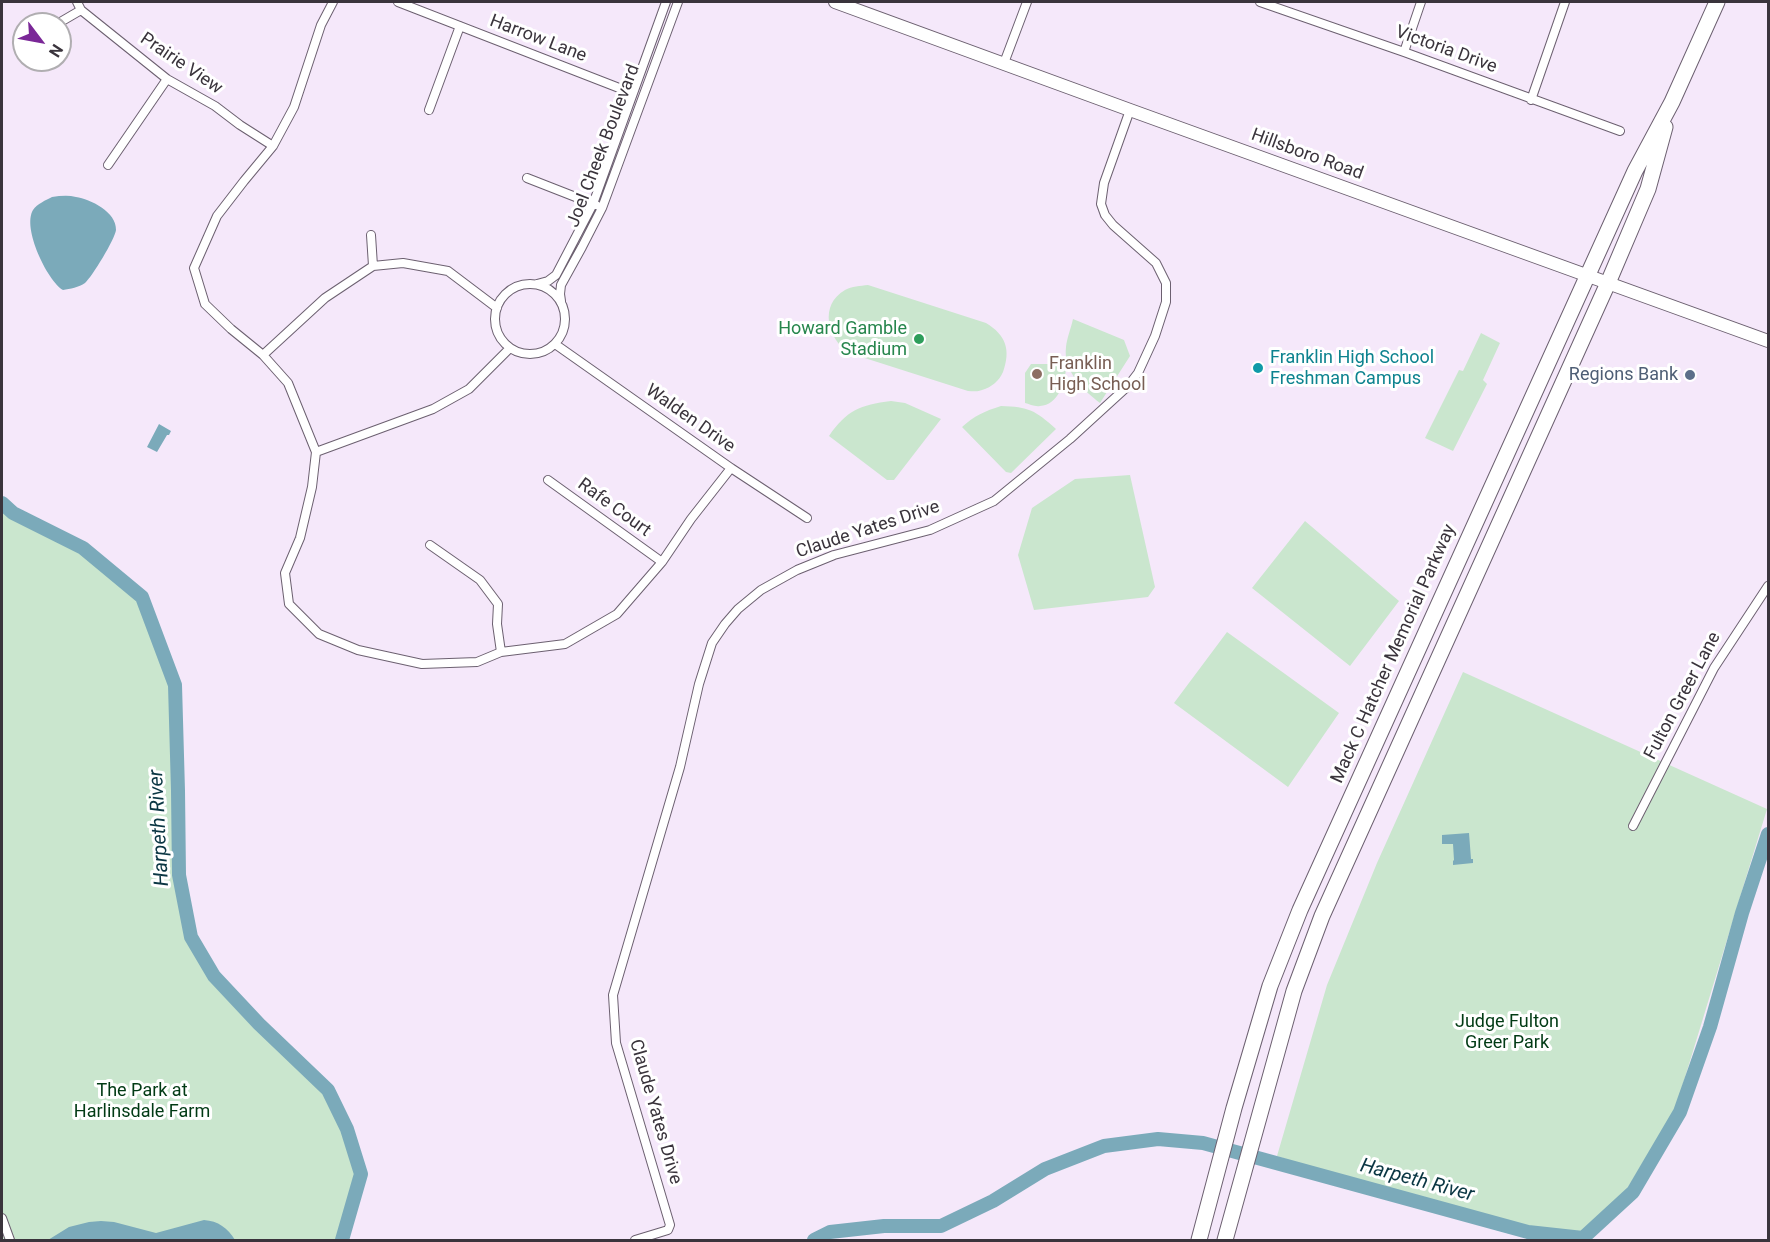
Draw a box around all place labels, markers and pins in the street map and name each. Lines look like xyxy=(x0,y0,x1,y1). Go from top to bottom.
place label: Howard Gamble Stadium xyxy=(778,318,907,360)
marker: Howard Gamble Stadium xyxy=(912,332,926,346)
place label: Franklin High School Freshman Campus xyxy=(1270,347,1434,389)
place label: Franklin High School xyxy=(1049,353,1146,395)
marker: Franklin High School Freshman Campus xyxy=(1251,361,1265,375)
place label: Regions Bank xyxy=(1569,364,1678,386)
marker: Franklin High School xyxy=(1030,367,1044,381)
marker: Regions Bank xyxy=(1683,368,1697,382)

